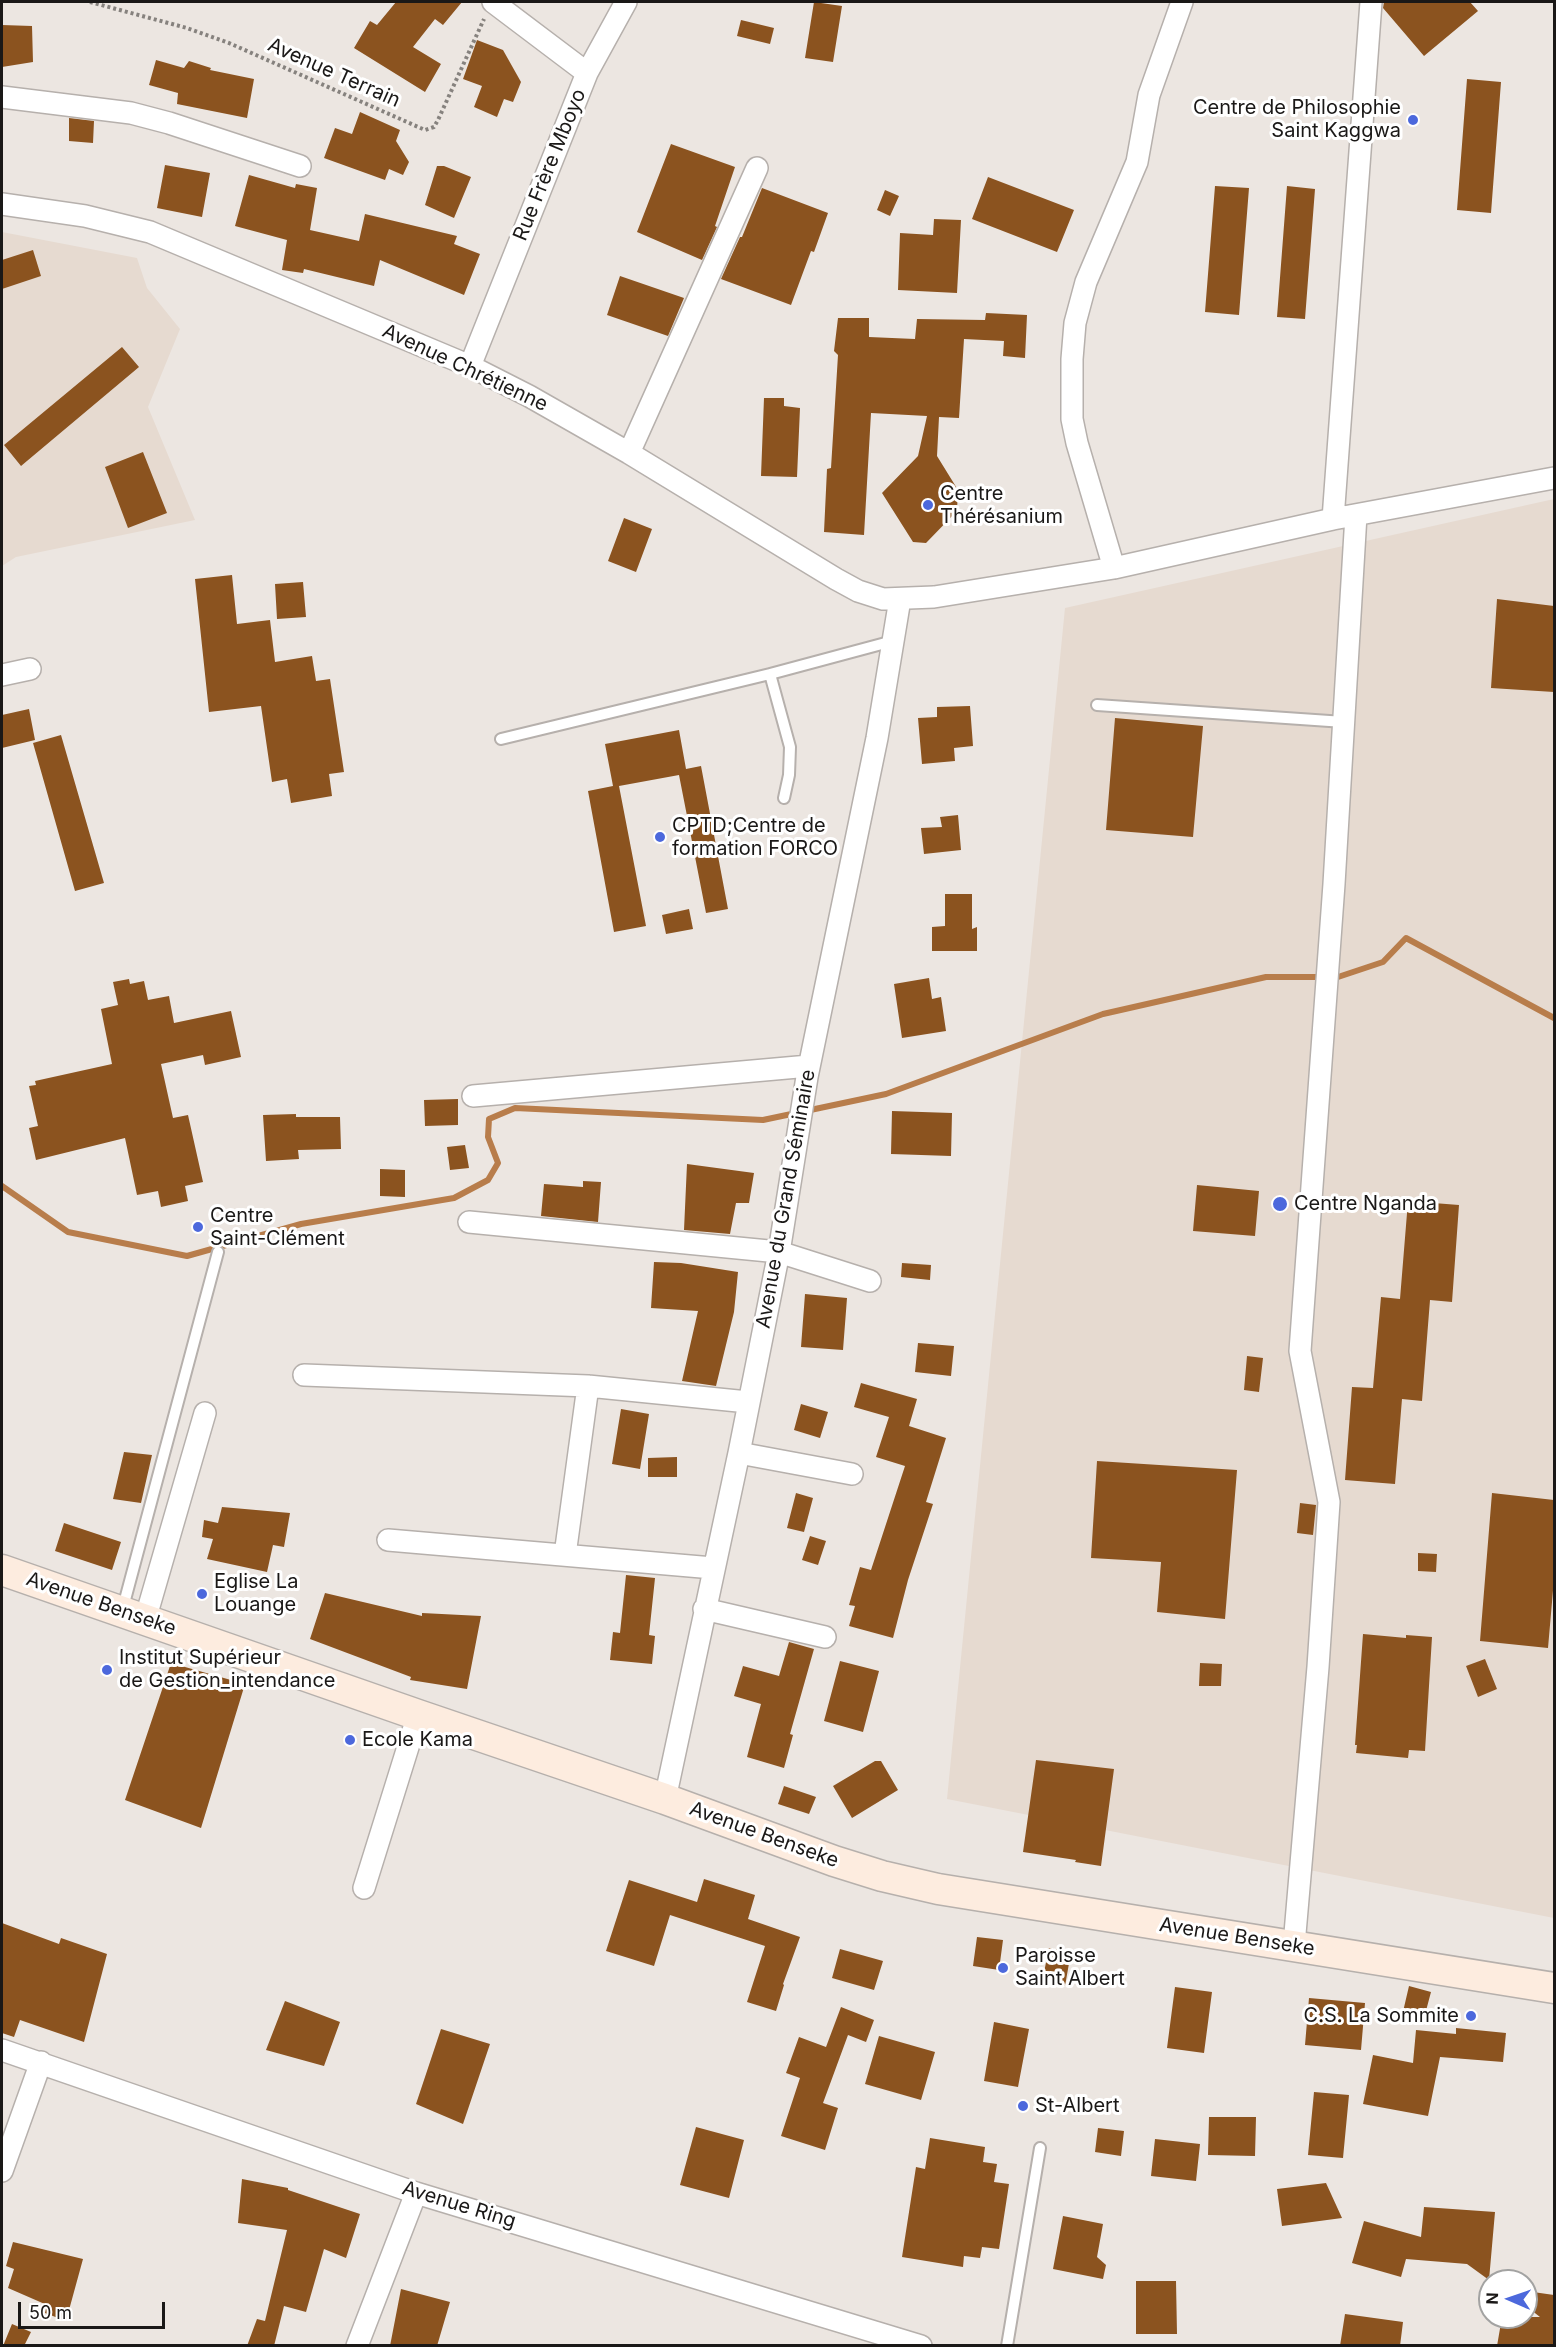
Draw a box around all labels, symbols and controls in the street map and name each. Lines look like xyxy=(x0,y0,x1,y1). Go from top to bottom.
street label: Avenue Terrain xyxy=(264,33,404,113)
street label: Rue Frère Mboyo xyxy=(509,86,591,244)
place label: Centre de Philosophie Saint Kaggwa xyxy=(1193,96,1401,143)
marker: Centre de Philosophie Saint Kaggwa xyxy=(1406,113,1420,127)
street label: Avenue Chrétienne xyxy=(379,319,551,417)
place label: Centre Thérésanium xyxy=(940,482,1063,529)
marker: Centre Thérésanium xyxy=(921,498,935,512)
place label: CPTD;Centre de formation FORCO xyxy=(672,814,838,861)
marker: CPTD;Centre de formation FORCO xyxy=(653,830,667,844)
street label: Avenue du Grand Séminaire xyxy=(751,1068,821,1330)
place label: Centre Nganda xyxy=(1294,1192,1437,1216)
marker: Centre Nganda xyxy=(1271,1195,1289,1213)
place label: Centre Saint-Clément xyxy=(210,1204,345,1251)
marker: Centre Saint-Clément xyxy=(191,1220,205,1234)
street label: Avenue Benseke xyxy=(23,1567,179,1641)
place label: Eglise La Louange xyxy=(214,1570,298,1617)
marker: Eglise La Louange xyxy=(195,1587,209,1601)
place label: Institut Supérieur de Gestion_intendance xyxy=(119,1646,336,1693)
marker: Institut Supérieur de Gestion_intendance xyxy=(100,1663,114,1677)
place label: Ecole Kama xyxy=(362,1728,473,1752)
marker: Ecole Kama xyxy=(343,1733,357,1747)
street label: Avenue Benseke xyxy=(686,1797,842,1873)
street label: Avenue Benseke xyxy=(1158,1913,1316,1961)
place label: Paroisse Saint Albert xyxy=(1015,1944,1125,1991)
marker: Paroisse Saint Albert xyxy=(996,1961,1010,1975)
place label: C.S. La Sommite xyxy=(1304,2004,1459,2028)
marker: C.S. La Sommite xyxy=(1464,2009,1478,2023)
place label: St-Albert xyxy=(1035,2094,1119,2118)
marker: St-Albert xyxy=(1016,2099,1030,2113)
street label: Avenue Ring xyxy=(399,2176,519,2234)
north arrow xyxy=(1478,2269,1538,2329)
scale bar xyxy=(21,2290,168,2328)
text: N xyxy=(1482,2292,1502,2305)
text: 50 m xyxy=(29,2302,72,2323)

